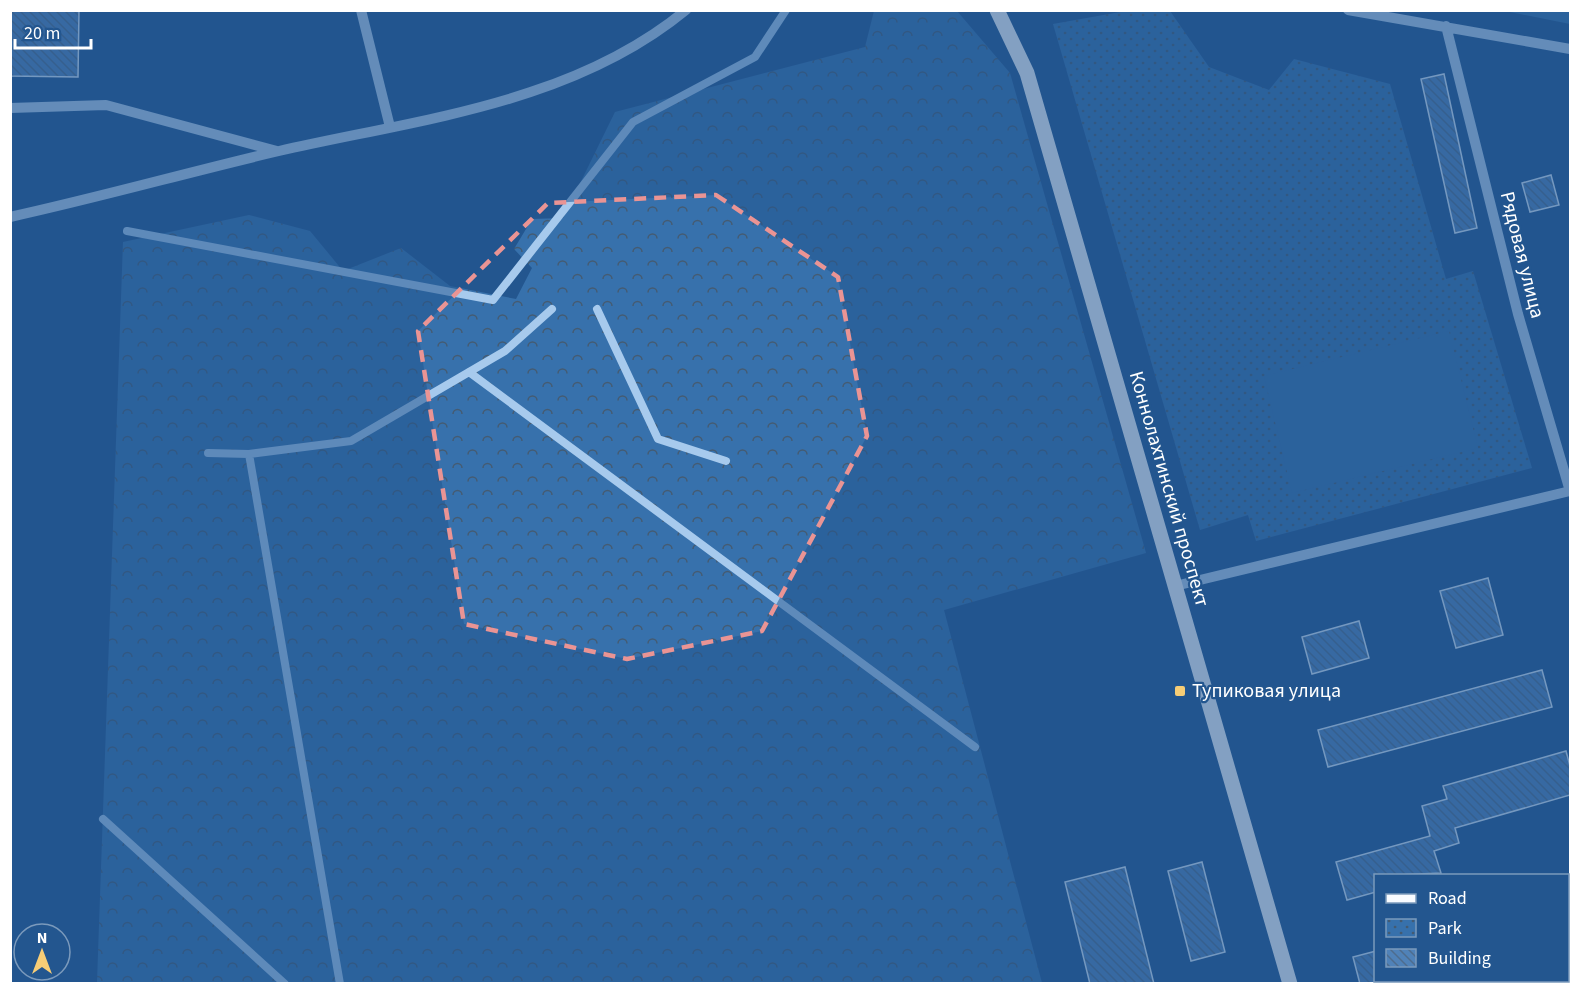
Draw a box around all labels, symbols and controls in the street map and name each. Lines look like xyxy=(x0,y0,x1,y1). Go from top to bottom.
scale bar xyxy=(15,12,92,50)
text: 20 m xyxy=(24,21,60,46)
street label: Рядовая улица xyxy=(1493,189,1551,321)
street label: Коннолахтинский проспект xyxy=(1122,368,1216,610)
place label: Тупиковая улица xyxy=(1192,677,1341,705)
marker: Тупиковая улица xyxy=(1173,684,1187,698)
legend xyxy=(1374,874,1569,982)
text: Road xyxy=(1428,886,1467,911)
text: Park xyxy=(1428,916,1462,941)
north arrow xyxy=(12,922,72,982)
text: N xyxy=(37,927,47,949)
text: Building xyxy=(1428,946,1491,971)

